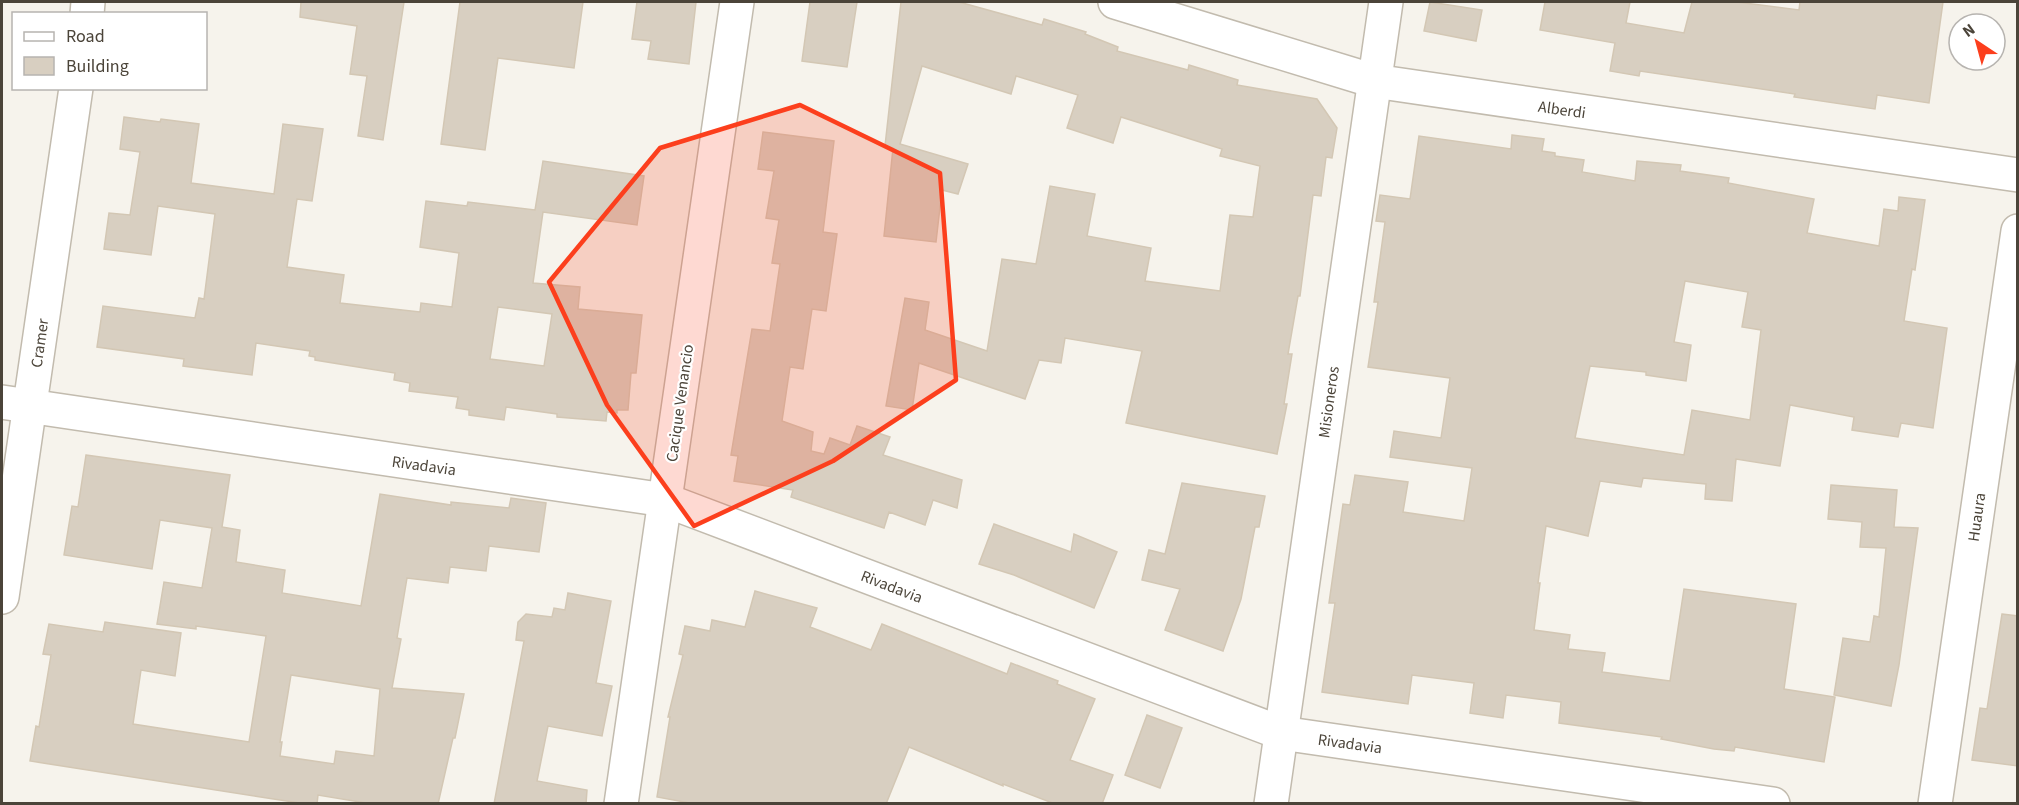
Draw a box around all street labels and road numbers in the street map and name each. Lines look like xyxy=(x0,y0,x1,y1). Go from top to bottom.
street label: Alberdi xyxy=(1537,96,1587,124)
street label: Cramer xyxy=(26,317,54,369)
street label: Cacique Venancio xyxy=(661,343,699,463)
street label: Misioneros xyxy=(1313,365,1345,439)
street label: Rivadavia xyxy=(390,451,457,481)
street label: Huaura xyxy=(1963,491,1991,543)
street label: Rivadavia xyxy=(858,565,926,609)
street label: Rivadavia xyxy=(1316,729,1383,759)

